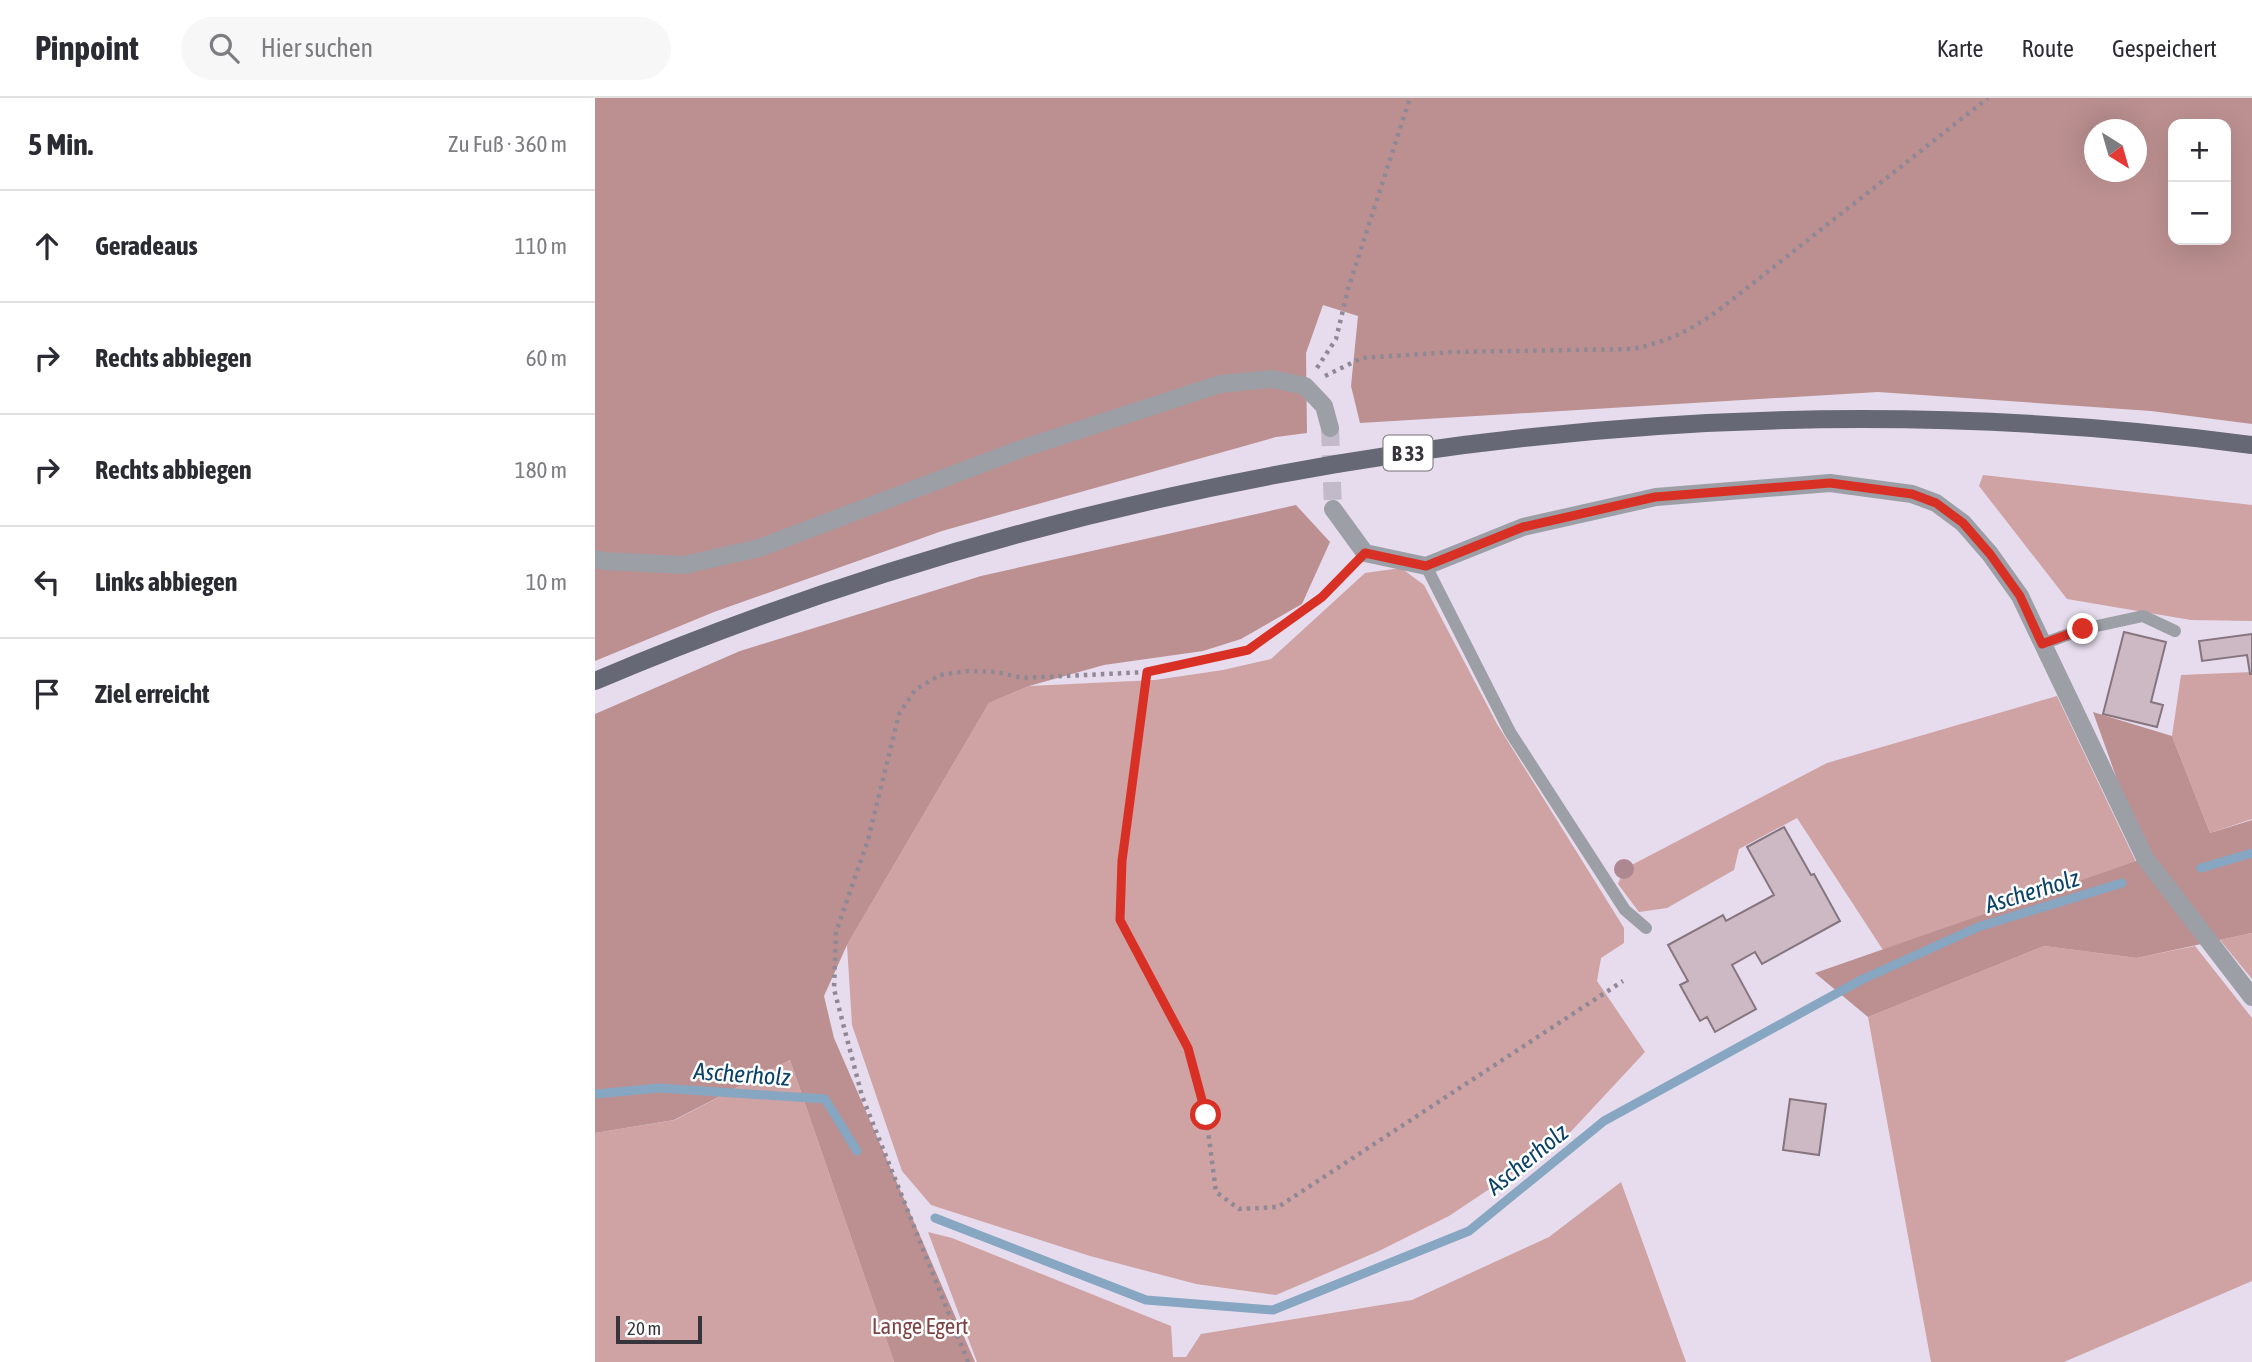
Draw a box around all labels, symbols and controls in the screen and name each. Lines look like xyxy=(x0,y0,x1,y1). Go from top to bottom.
search box xyxy=(181,17,671,80)
text: Pinpoint xyxy=(35,29,139,67)
icon: search xyxy=(205,29,243,67)
text: Hier suchen xyxy=(261,33,373,63)
text: Karte xyxy=(1937,35,1983,62)
text: Route xyxy=(2021,35,2074,62)
text: Gespeichert xyxy=(2112,35,2217,62)
north arrow xyxy=(2084,119,2147,182)
map controls xyxy=(2168,119,2231,245)
button: + xyxy=(2168,119,2231,182)
text: 5 Min. xyxy=(28,127,93,161)
text: Zu Fuß · 360 m xyxy=(448,131,567,157)
button: − xyxy=(2168,182,2231,245)
icon: ahead xyxy=(28,227,66,265)
text: Geradeaus xyxy=(95,231,198,261)
text: 110 m xyxy=(515,233,567,259)
icon: right xyxy=(28,339,66,377)
text: Rechts abbiegen xyxy=(95,343,252,373)
text: 60 m xyxy=(526,345,567,371)
road number: B 33 xyxy=(1383,436,1433,470)
icon: right xyxy=(28,451,66,489)
text: Rechts abbiegen xyxy=(95,455,252,485)
text: 180 m xyxy=(515,457,567,483)
icon: left xyxy=(28,563,66,601)
text: Links abbiegen xyxy=(95,567,237,597)
text: 10 m xyxy=(526,569,567,595)
route end xyxy=(2067,613,2098,644)
icon: arrive xyxy=(28,675,66,713)
text: Ziel erreicht xyxy=(95,679,210,709)
water label: Ascherholz xyxy=(1981,864,2082,918)
water label: Ascherholz xyxy=(692,1057,792,1091)
route start xyxy=(1190,1099,1221,1130)
water label: Ascherholz xyxy=(1480,1118,1573,1201)
scale bar xyxy=(616,1313,702,1345)
park label: Lange Egert xyxy=(872,1313,968,1339)
text: 20 m xyxy=(627,1317,661,1339)

